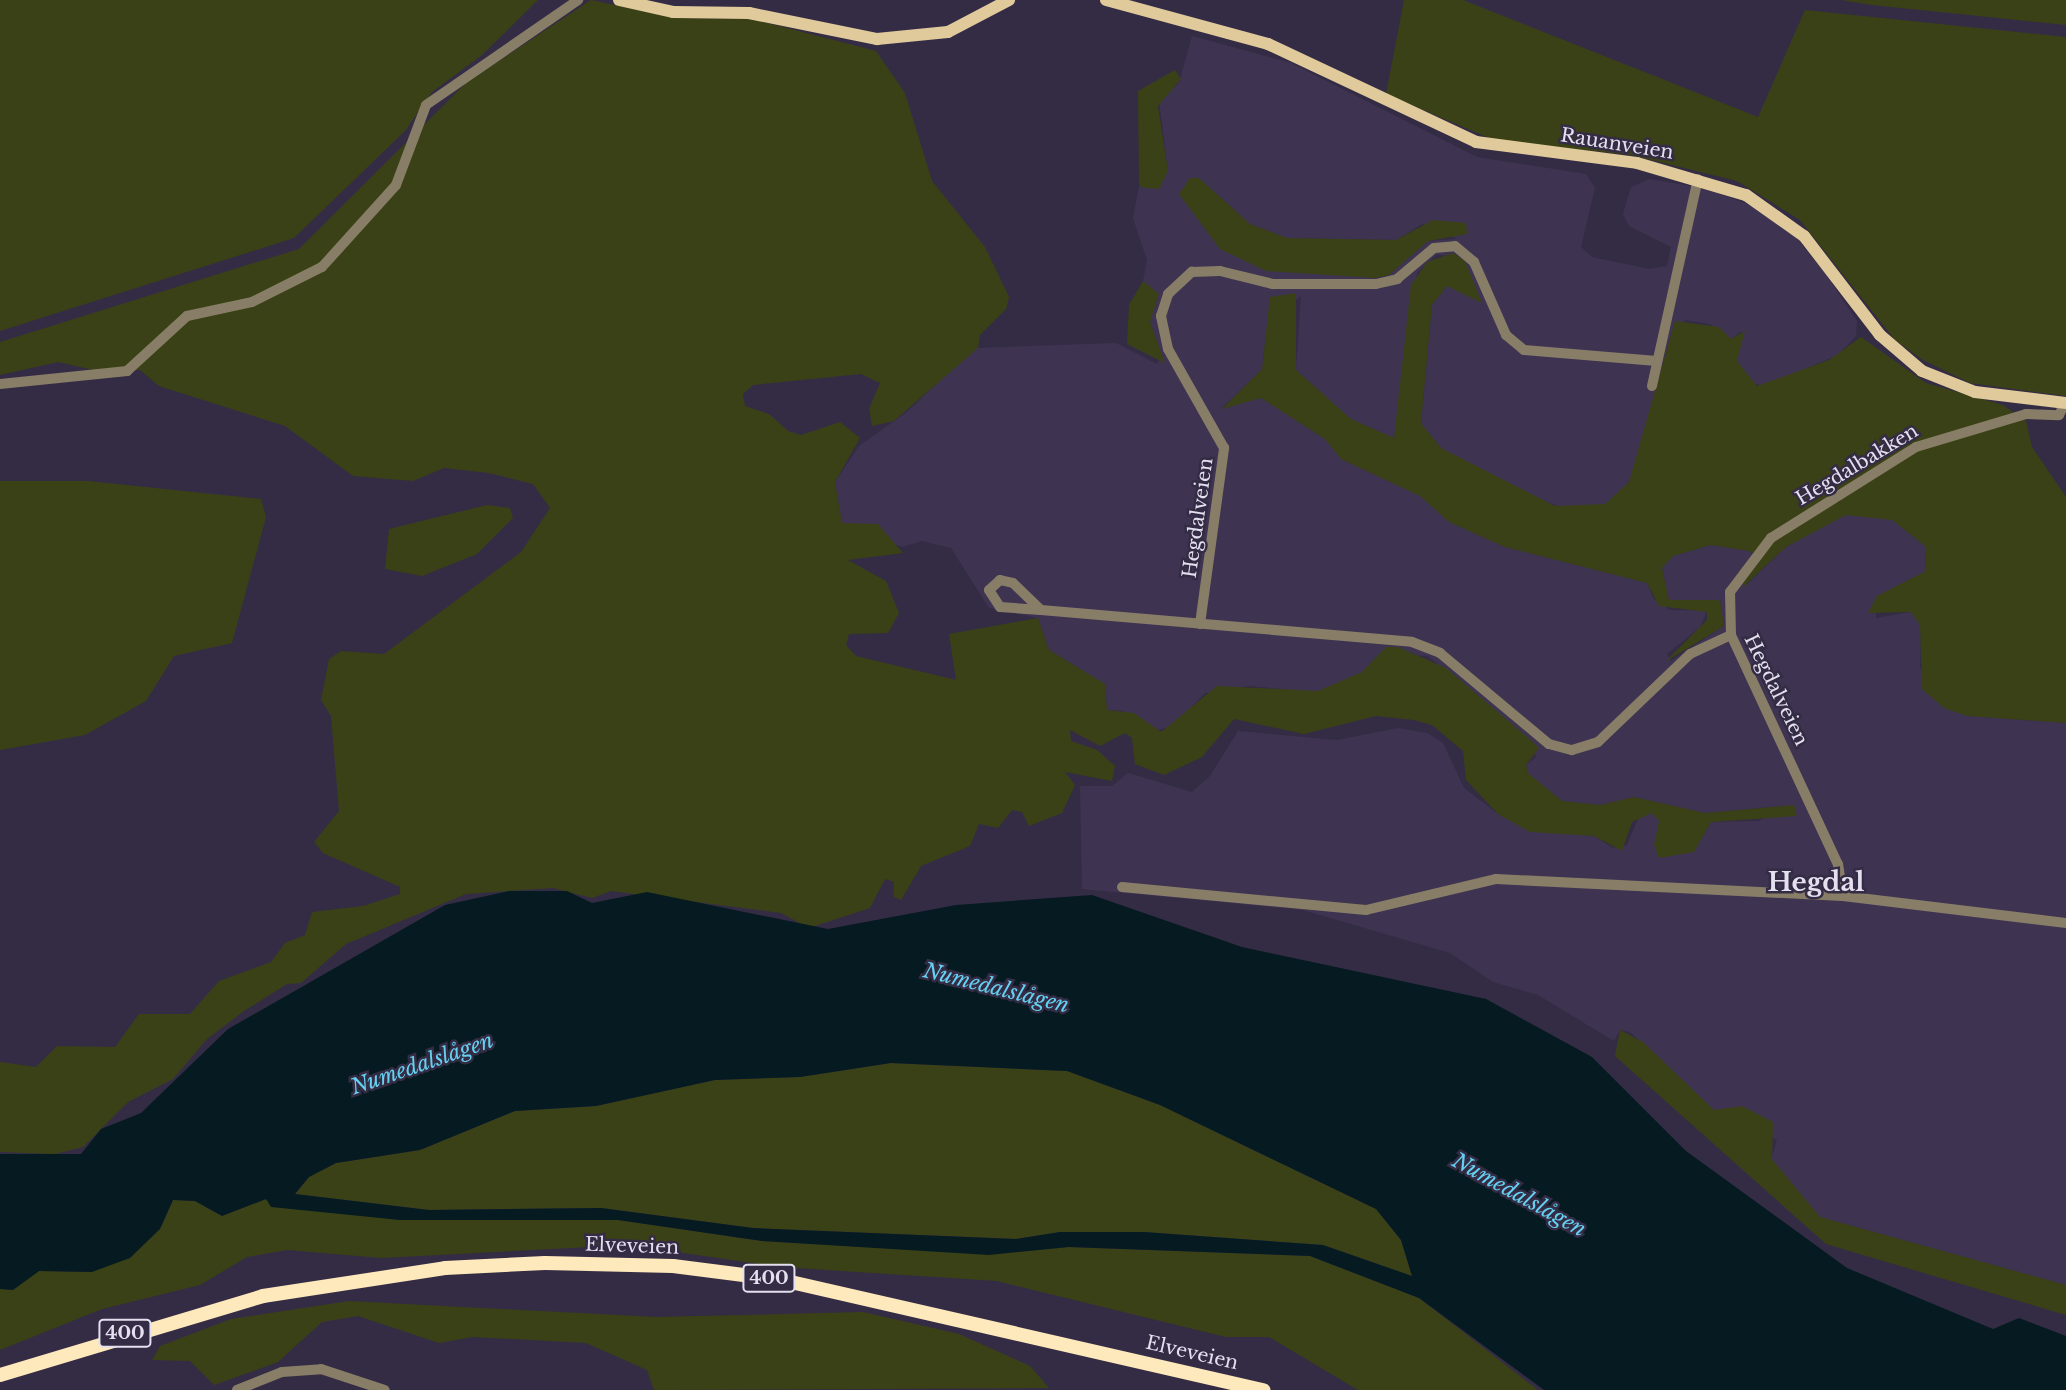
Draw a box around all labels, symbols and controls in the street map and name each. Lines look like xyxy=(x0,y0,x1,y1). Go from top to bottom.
street label: Rauanveien xyxy=(1559,124,1675,164)
street label: Hegdalbakken xyxy=(1792,420,1922,510)
street label: Hegdalveien xyxy=(1178,456,1218,580)
street label: Hegdalveien xyxy=(1739,631,1813,749)
district label: Hegdal xyxy=(1767,867,1865,899)
water label: Numedalslågen xyxy=(921,958,1071,1018)
water label: Numedalslågen xyxy=(347,1028,497,1100)
water label: Numedalslågen xyxy=(1448,1148,1590,1242)
street label: Elveveien xyxy=(585,1233,679,1259)
road number: 400 xyxy=(741,1264,797,1293)
road number: 400 xyxy=(97,1318,153,1348)
street label: Elveveien xyxy=(1144,1331,1240,1375)

